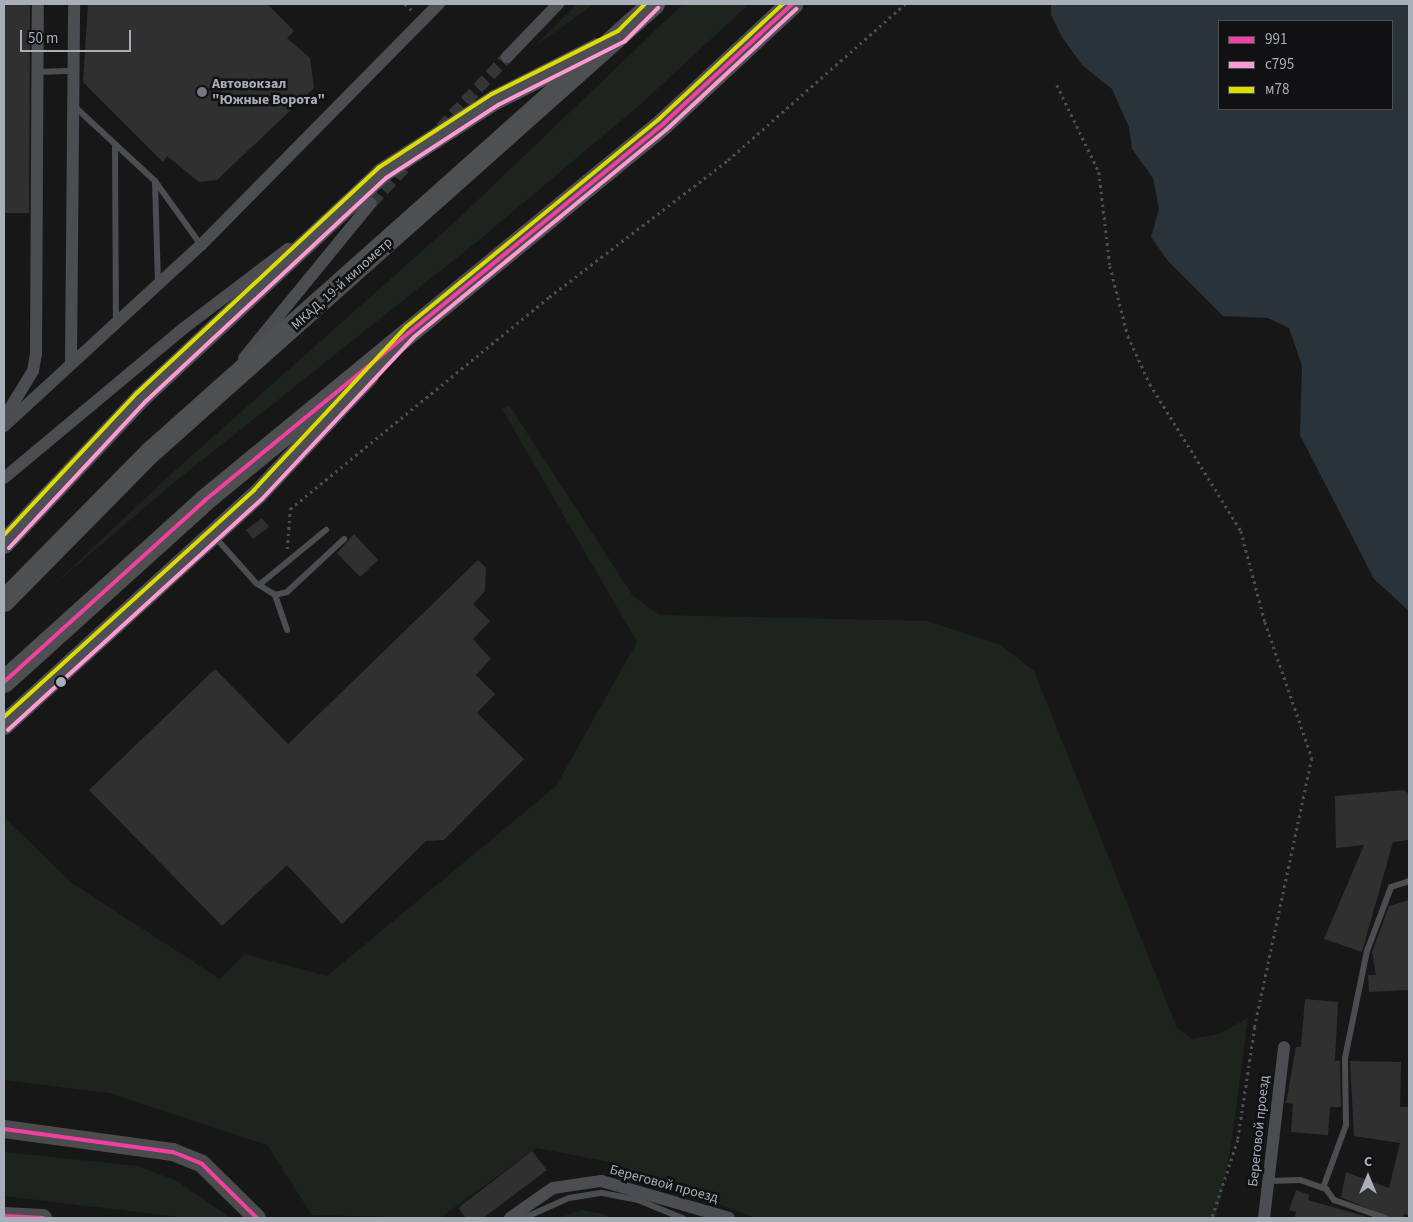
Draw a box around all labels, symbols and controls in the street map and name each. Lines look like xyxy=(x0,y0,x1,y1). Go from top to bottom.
scale bar xyxy=(22,20,134,52)
legend xyxy=(1218,20,1393,110)
text: 50 m xyxy=(28,28,58,49)
text: 991 xyxy=(1265,29,1287,50)
text: с795 xyxy=(1265,54,1294,75)
place label: Автовокзал "Южные Ворота" xyxy=(212,76,325,108)
text: м78 xyxy=(1265,79,1289,100)
marker: Автовокзал "Южные Ворота" xyxy=(196,86,208,98)
street label: МКАД, 19-й километр xyxy=(288,234,396,334)
unlabelled marker xyxy=(56,677,66,687)
street label: Береговой проезд xyxy=(1245,1075,1273,1187)
north arrow xyxy=(1343,1152,1393,1202)
text: С xyxy=(1364,1152,1372,1172)
street label: Береговой проезд xyxy=(608,1161,720,1207)

